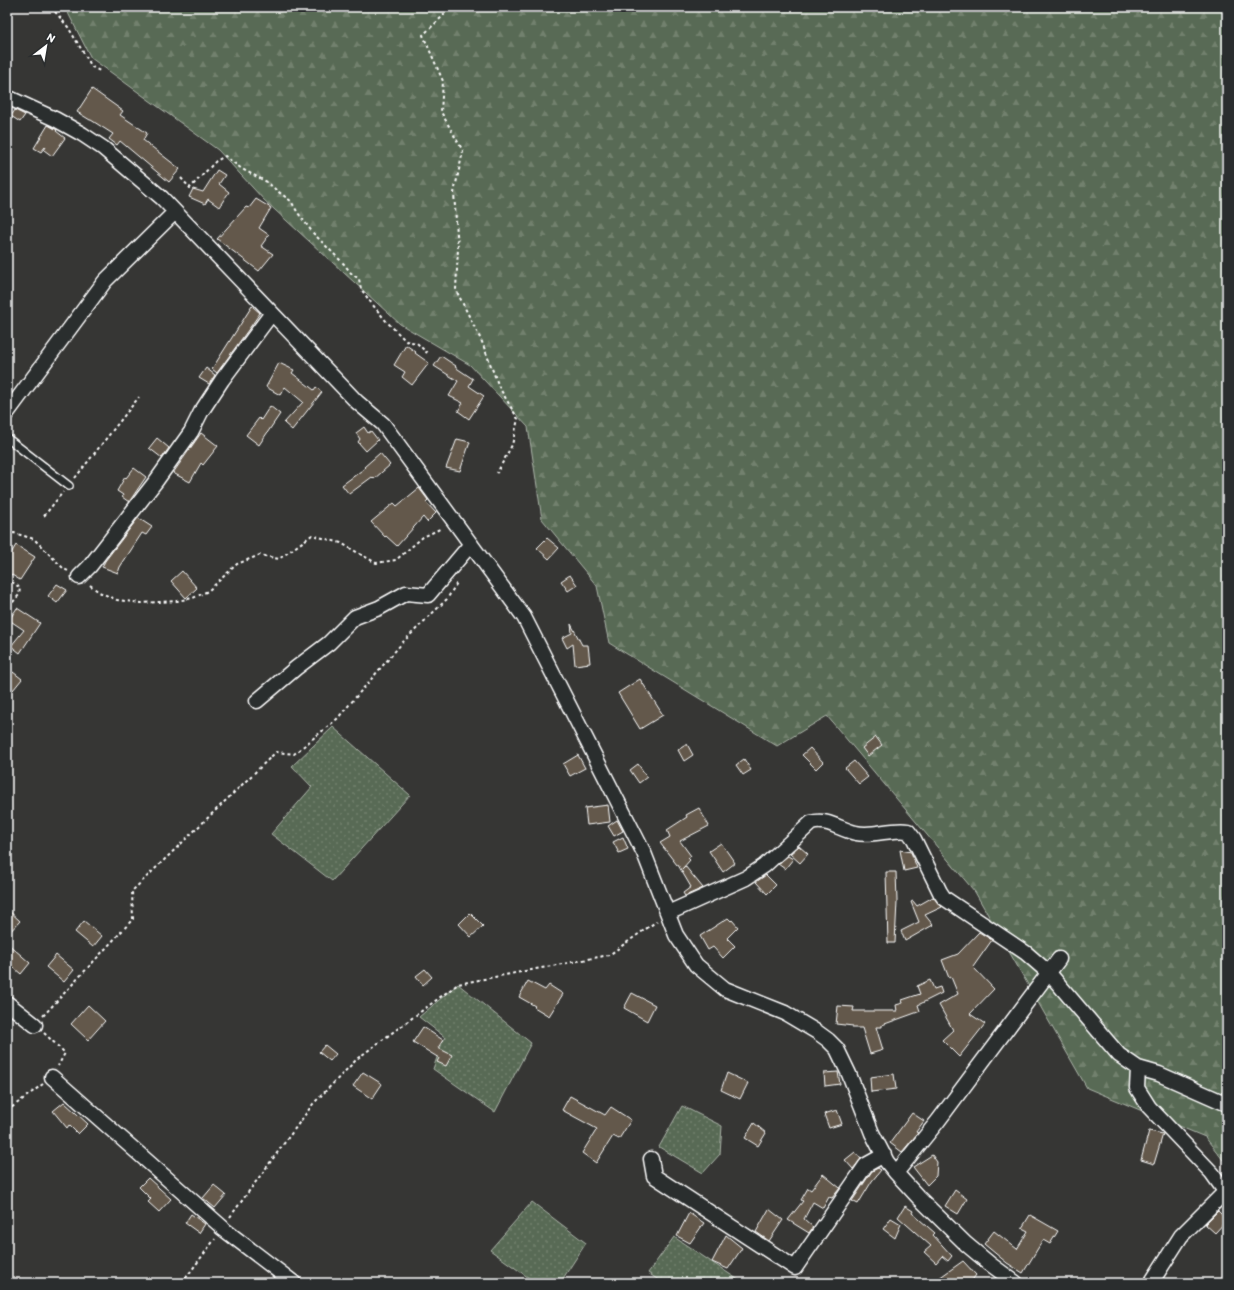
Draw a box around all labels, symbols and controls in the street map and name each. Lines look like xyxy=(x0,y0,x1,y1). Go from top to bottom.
north arrow xyxy=(26,26,66,66)
text: N xyxy=(44,30,57,45)

